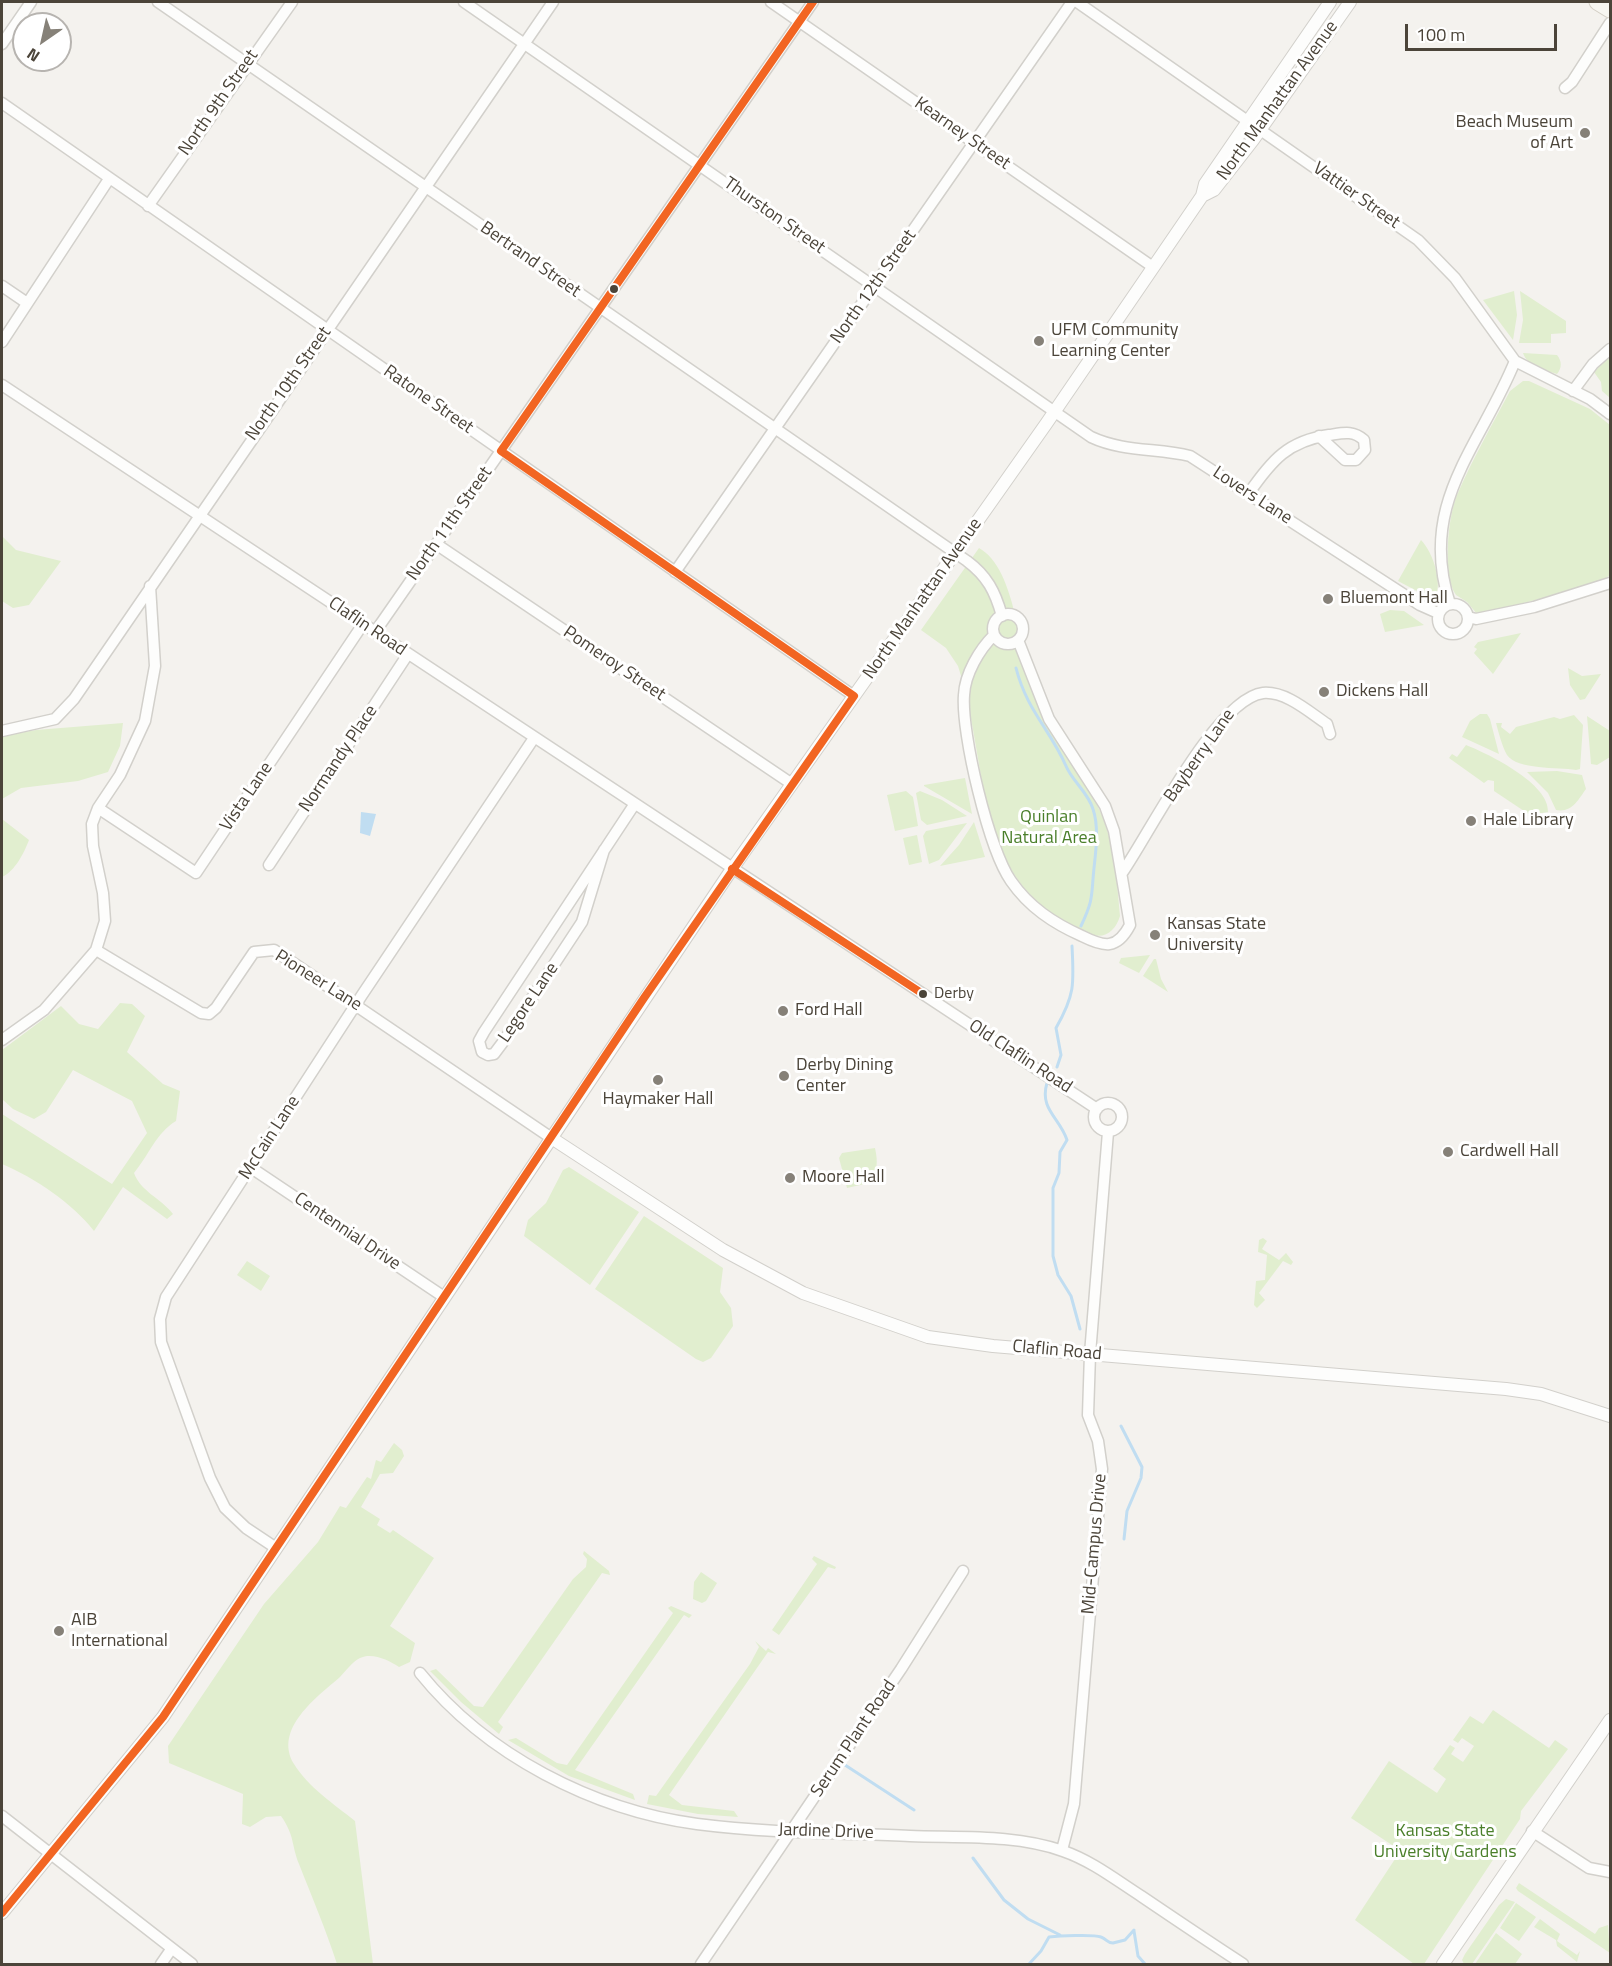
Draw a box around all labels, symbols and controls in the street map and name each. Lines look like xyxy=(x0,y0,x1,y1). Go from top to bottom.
north arrow xyxy=(12,12,72,72)
scale bar xyxy=(1408,12,1560,50)
street label: North Manhattan Avenue xyxy=(1213,17,1343,185)
text: 100 m xyxy=(1416,21,1465,48)
text: N xyxy=(22,42,44,68)
street label: North 9th Street xyxy=(175,46,263,160)
street label: Kearney Street xyxy=(910,93,1014,175)
place label: Beach Museum of Art xyxy=(1456,112,1573,154)
marker: Beach Museum of Art xyxy=(1578,126,1592,140)
street label: Vattier Street xyxy=(1308,158,1404,234)
street label: Thurston Street xyxy=(719,173,829,259)
street label: Bertrand Street xyxy=(476,217,584,303)
street label: North 12th Street xyxy=(827,226,921,348)
unlabelled marker xyxy=(608,283,620,295)
place label: UFM Community Learning Center xyxy=(1051,320,1179,362)
street label: North 10th Street xyxy=(242,323,336,445)
marker: UFM Community Learning Center xyxy=(1032,334,1046,348)
street label: Ratone Street xyxy=(379,361,477,439)
street label: Lovers Lane xyxy=(1208,462,1296,530)
street label: North 11th Street xyxy=(403,463,497,585)
street label: North Manhattan Avenue xyxy=(859,514,987,684)
place label: Bluemont Hall xyxy=(1340,588,1448,610)
marker: Bluemont Hall xyxy=(1321,592,1335,606)
street label: Claflin Road xyxy=(324,593,410,661)
street label: Pomeroy Street xyxy=(559,622,669,706)
place label: Dickens Hall xyxy=(1336,681,1428,703)
marker: Dickens Hall xyxy=(1317,685,1331,699)
street label: Normandy Place xyxy=(295,701,383,817)
street label: Bayberry Lane xyxy=(1160,705,1240,807)
street label: Vista Lane xyxy=(216,758,278,836)
park label: Quinlan Natural Area xyxy=(1001,807,1097,850)
place label: Hale Library xyxy=(1483,810,1574,832)
marker: Hale Library xyxy=(1464,814,1478,828)
place label: Kansas State University xyxy=(1167,914,1266,956)
marker: Kansas State University xyxy=(1148,928,1162,942)
street label: Pioneer Lane xyxy=(270,946,366,1016)
street label: Legore Lane xyxy=(494,959,564,1047)
place label: Derby xyxy=(934,984,974,1004)
marker: Derby xyxy=(917,988,929,1000)
place label: Ford Hall xyxy=(795,1000,863,1022)
marker: Ford Hall xyxy=(776,1004,790,1018)
street label: Old Claflin Road xyxy=(964,1015,1076,1099)
place label: Derby Dining Center xyxy=(796,1055,893,1098)
marker: Derby Dining Center xyxy=(777,1069,791,1083)
marker: Haymaker Hall xyxy=(651,1073,665,1087)
place label: Haymaker Hall xyxy=(603,1089,713,1111)
street label: McCain Lane xyxy=(235,1092,305,1184)
place label: Cardwell Hall xyxy=(1460,1141,1559,1163)
marker: Cardwell Hall xyxy=(1441,1145,1455,1159)
place label: Moore Hall xyxy=(802,1167,885,1189)
marker: Moore Hall xyxy=(783,1171,797,1185)
street label: Centennial Drive xyxy=(290,1189,404,1275)
street label: Claflin Road xyxy=(1011,1336,1103,1366)
street label: Mid-Campus Drive xyxy=(1078,1473,1112,1615)
place label: AIB International xyxy=(71,1610,168,1652)
marker: AIB International xyxy=(52,1624,66,1638)
street label: Serum Plant Road xyxy=(807,1676,901,1802)
street label: Jardine Drive xyxy=(778,1820,874,1844)
park label: Kansas State University Gardens xyxy=(1373,1821,1517,1864)

